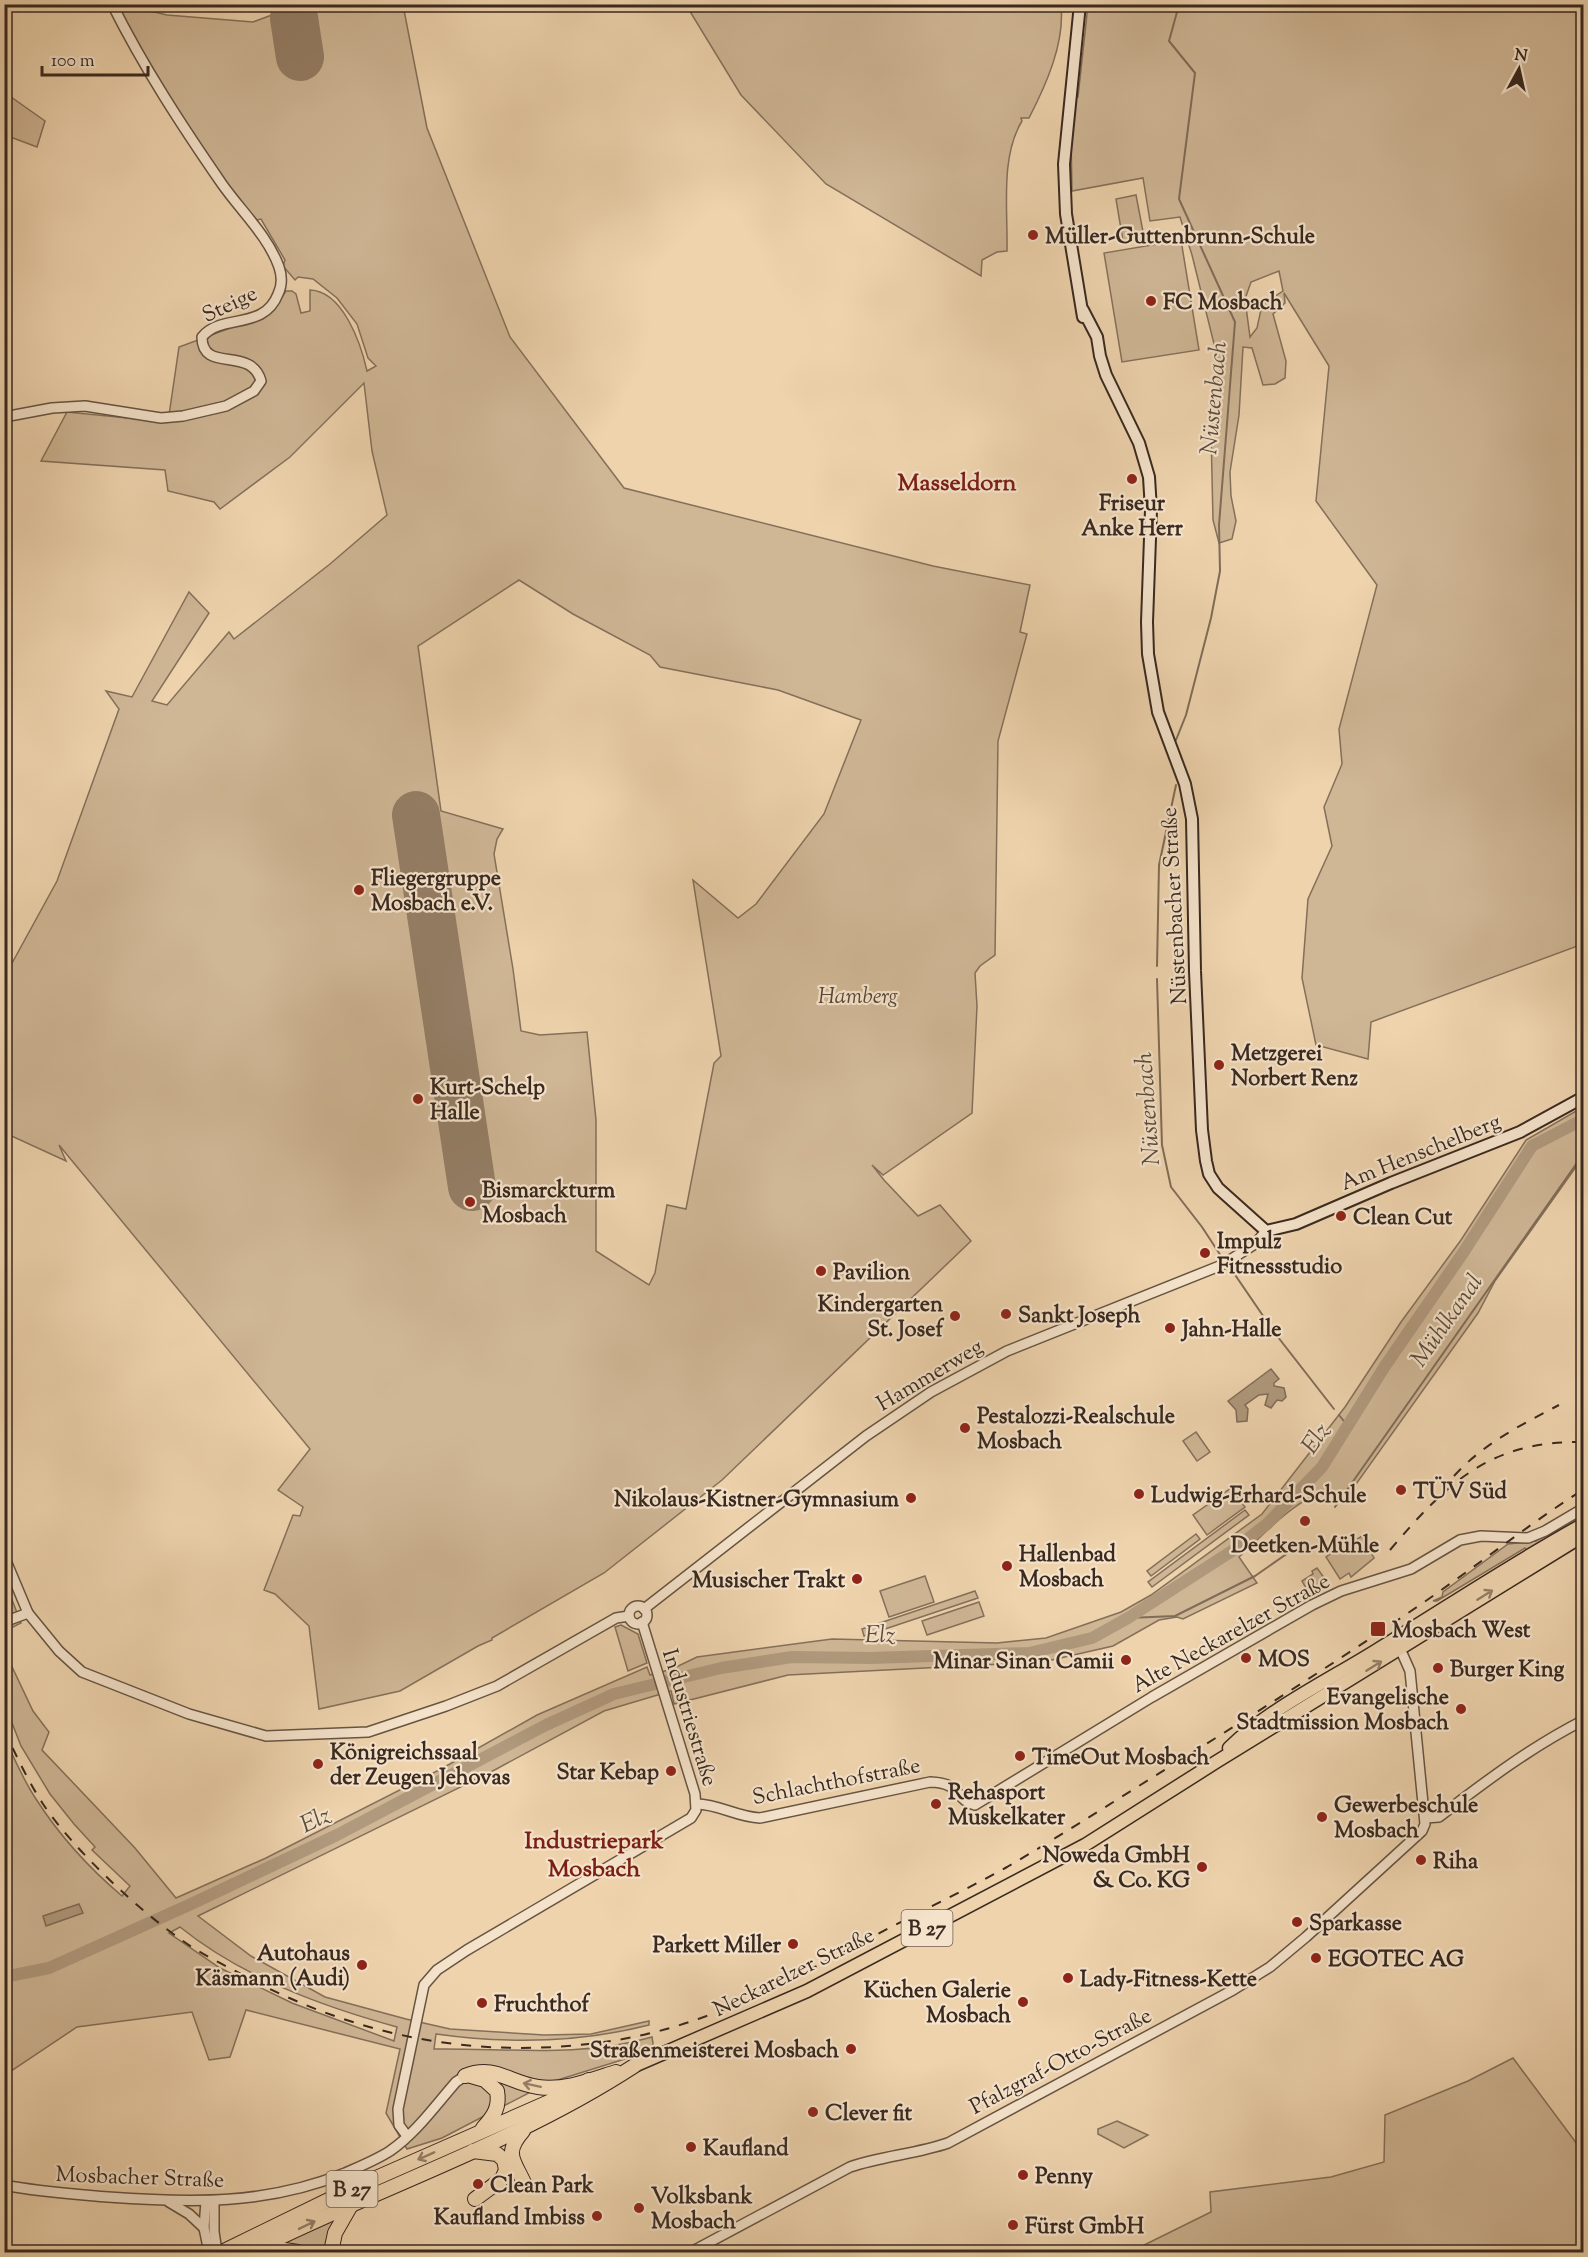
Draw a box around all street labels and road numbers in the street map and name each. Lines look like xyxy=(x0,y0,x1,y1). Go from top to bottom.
street label: Steige xyxy=(197,279,263,332)
street label: Nüstenbacher Straße xyxy=(1155,806,1197,1005)
street label: Am Henschelberg xyxy=(1336,1107,1506,1201)
street label: Hammerweg xyxy=(871,1332,990,1421)
street label: Alte Neckarelzer Straße xyxy=(1126,1567,1336,1703)
street label: Industriestraße xyxy=(652,1645,724,1791)
street label: Schlachthofstraße xyxy=(750,1751,923,1815)
road number: B 27 xyxy=(902,1910,952,1946)
street label: Neckarelzer Straße xyxy=(708,1921,880,2027)
street label: Pfalzgraf-Otto-Straße xyxy=(965,2001,1158,2124)
street label: Mosbacher Straße xyxy=(55,2160,225,2198)
road number: B 27 xyxy=(326,2171,378,2207)

